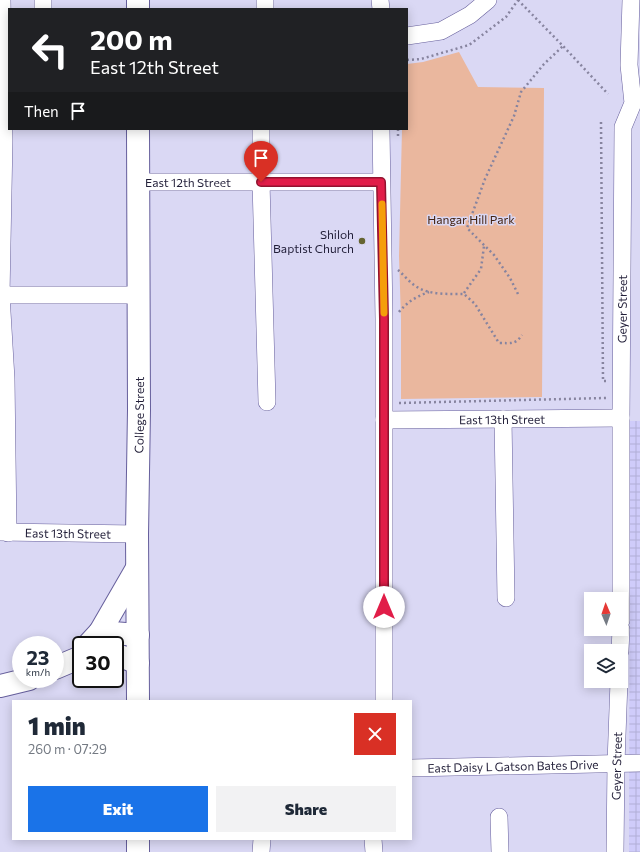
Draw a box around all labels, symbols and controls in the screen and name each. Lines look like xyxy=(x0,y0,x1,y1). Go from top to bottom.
text: 200 m xyxy=(90,22,173,56)
icon: left xyxy=(24,24,76,76)
text: East 12th Street xyxy=(90,56,219,78)
icon: arrive xyxy=(67,100,89,122)
text: Then xyxy=(24,102,59,120)
pin xyxy=(244,141,278,182)
icon: arrive xyxy=(250,147,272,169)
street label: East 12th Street xyxy=(145,175,231,189)
park label: Hangar Hill Park xyxy=(427,212,515,226)
place label: Shiloh Baptist Church xyxy=(273,227,354,255)
marker: Shiloh Baptist Church xyxy=(357,236,367,246)
street label: Geyer Street xyxy=(615,275,629,343)
street label: College Street xyxy=(131,376,146,454)
street label: East 13th Street xyxy=(459,412,545,426)
street label: East 13th Street xyxy=(25,525,111,541)
position arrow xyxy=(363,586,405,628)
north arrow xyxy=(584,592,628,636)
map controls xyxy=(584,592,628,688)
speed limit sign: 30 xyxy=(72,636,124,688)
button: layers xyxy=(584,644,628,688)
text: 23 xyxy=(26,645,50,669)
text: km/h xyxy=(26,666,50,678)
text: 1 min xyxy=(28,711,86,740)
button: close xyxy=(354,713,396,755)
street label: Geyer Street xyxy=(609,731,624,800)
text: 260 m · 07:29 xyxy=(28,741,107,757)
street label: East Daisy L Gatson Bates Drive xyxy=(427,757,599,775)
button: Exit xyxy=(28,786,208,832)
button: Share xyxy=(216,786,396,832)

